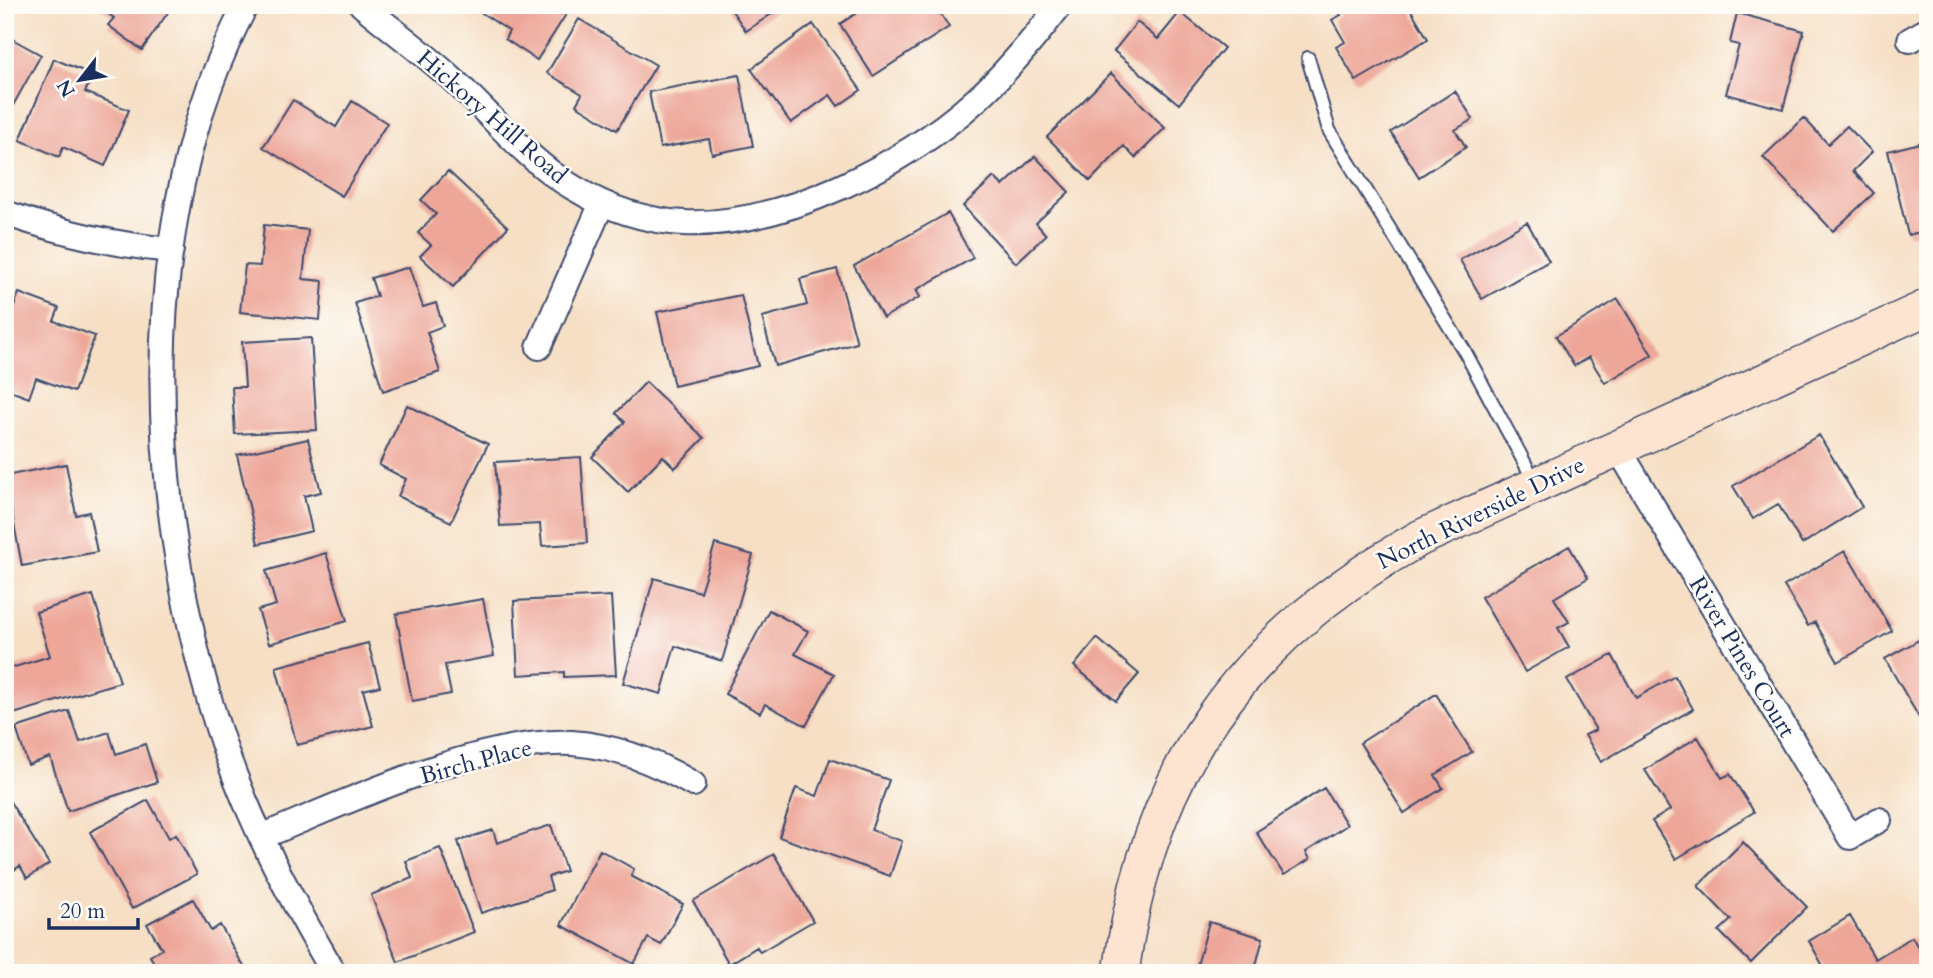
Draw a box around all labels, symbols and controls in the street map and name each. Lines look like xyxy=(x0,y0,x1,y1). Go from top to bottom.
street label: Hickory Hill Road xyxy=(410,42,575,192)
north arrow xyxy=(46,46,116,116)
text: N xyxy=(51,74,82,102)
street label: North Riverside Drive xyxy=(1372,448,1590,578)
street label: River Pines Court xyxy=(1681,570,1803,744)
street label: Birch Place xyxy=(416,731,536,793)
scale bar xyxy=(49,887,138,931)
text: 20 m xyxy=(60,897,105,926)

